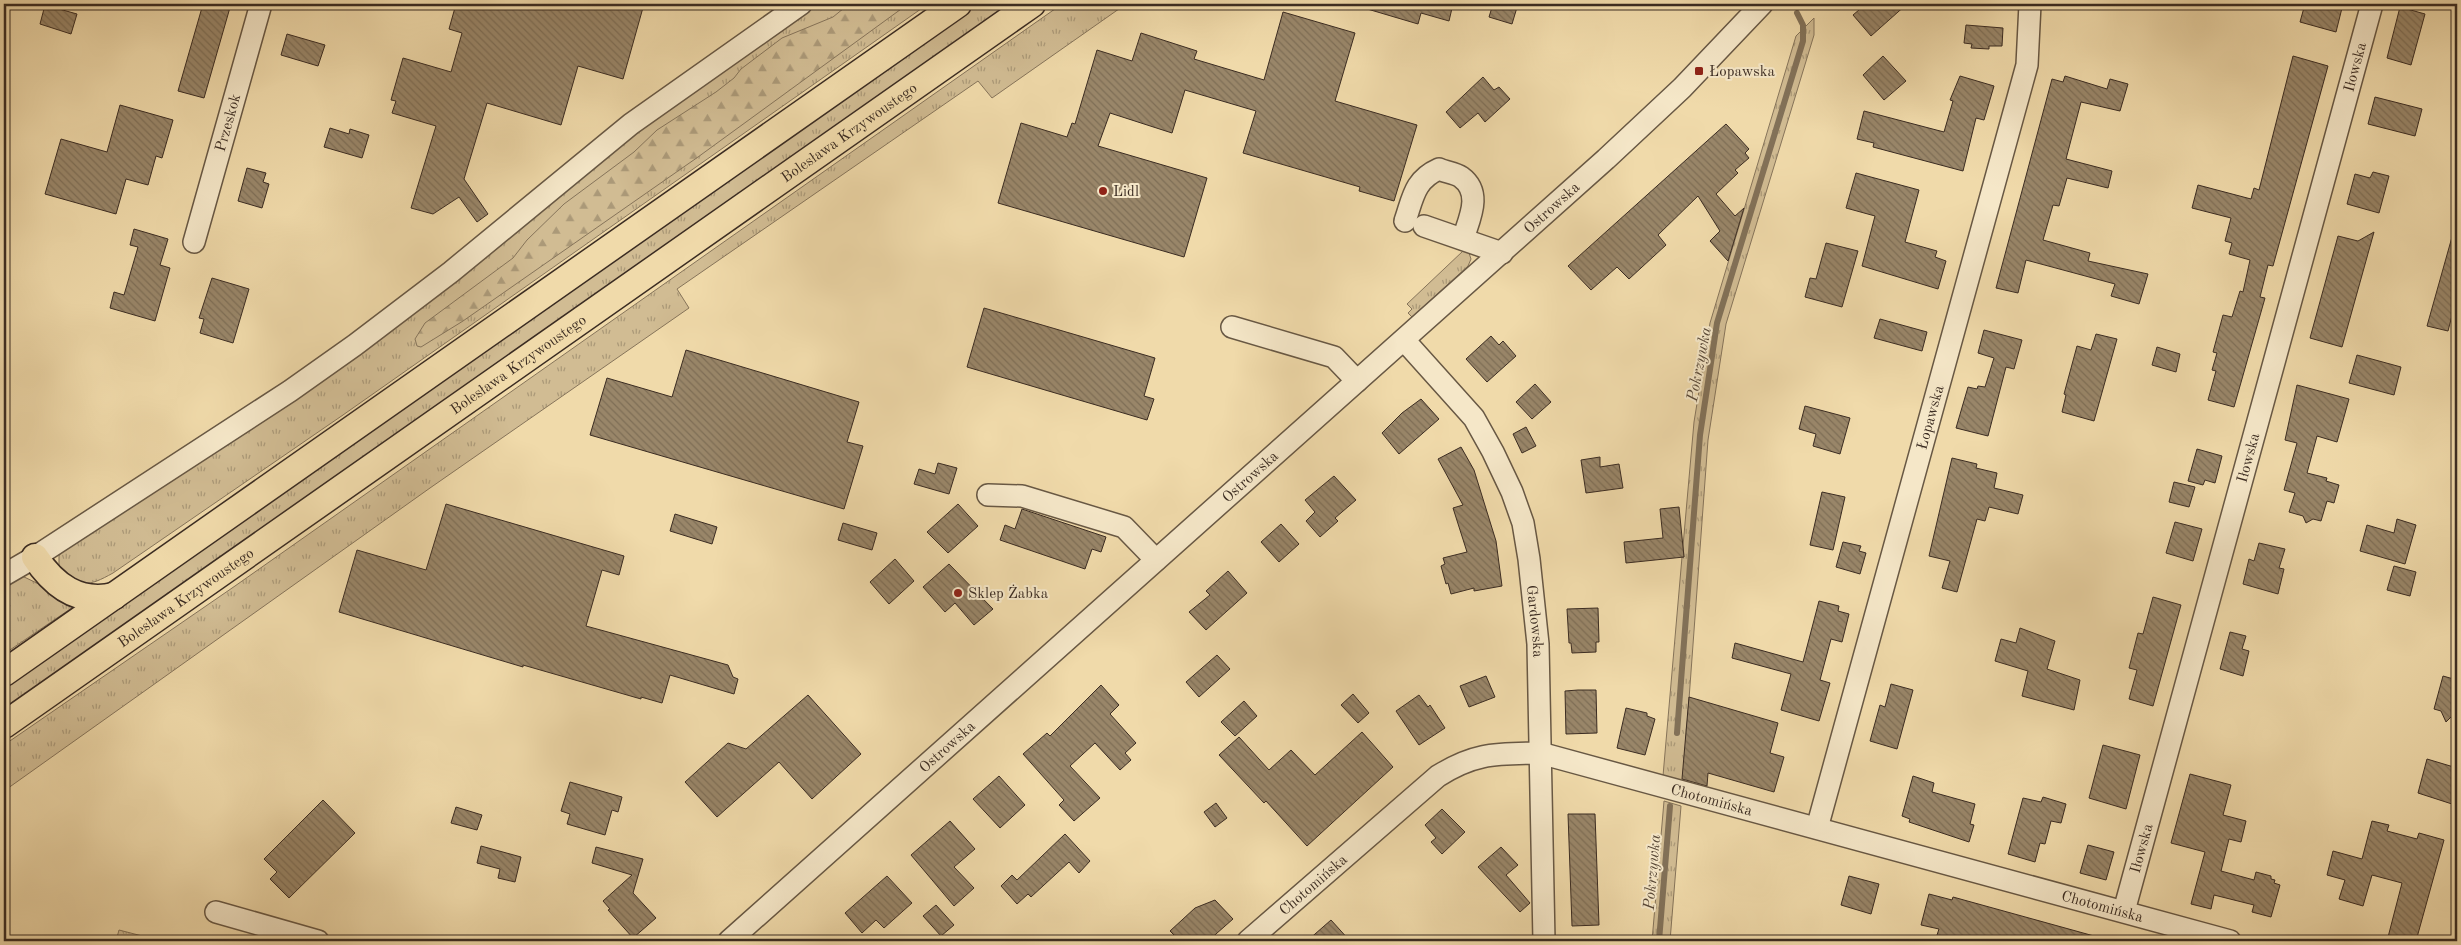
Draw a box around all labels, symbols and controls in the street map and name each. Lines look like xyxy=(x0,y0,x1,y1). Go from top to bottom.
street label: Iłowska xyxy=(2342,40,2370,94)
marker: Łopawska xyxy=(1693,65,1705,77)
place label: Łopawska xyxy=(1709,65,1776,80)
street label: Bolesława Krzywoustego xyxy=(779,81,920,186)
street label: Przeskok xyxy=(214,92,244,154)
street label: Ostrowska xyxy=(1522,180,1584,237)
marker: Lidl xyxy=(1097,185,1109,197)
place label: Lidl xyxy=(1113,185,1139,200)
street label: Bolesława Krzywoustego xyxy=(448,313,590,418)
water label: Pokrzywka xyxy=(1685,325,1715,404)
street label: Łopawska xyxy=(1915,383,1948,452)
street label: Iłowska xyxy=(2235,431,2263,484)
street label: Ostrowska xyxy=(1220,449,1282,506)
street label: Bolesława Krzywoustego xyxy=(116,546,257,651)
place label: Sklep Żabka xyxy=(968,584,1049,602)
street label: Gardowska xyxy=(1523,584,1544,658)
marker: Sklep Żabka xyxy=(952,587,964,599)
street label: Ostrowska xyxy=(917,719,979,776)
street label: Chotomińska xyxy=(1669,783,1754,820)
street label: Iłowska xyxy=(2129,822,2157,875)
water label: Pokrzywka xyxy=(1642,833,1664,912)
street label: Chotomińska xyxy=(1277,852,1351,919)
street label: Chotomińska xyxy=(2059,889,2145,926)

